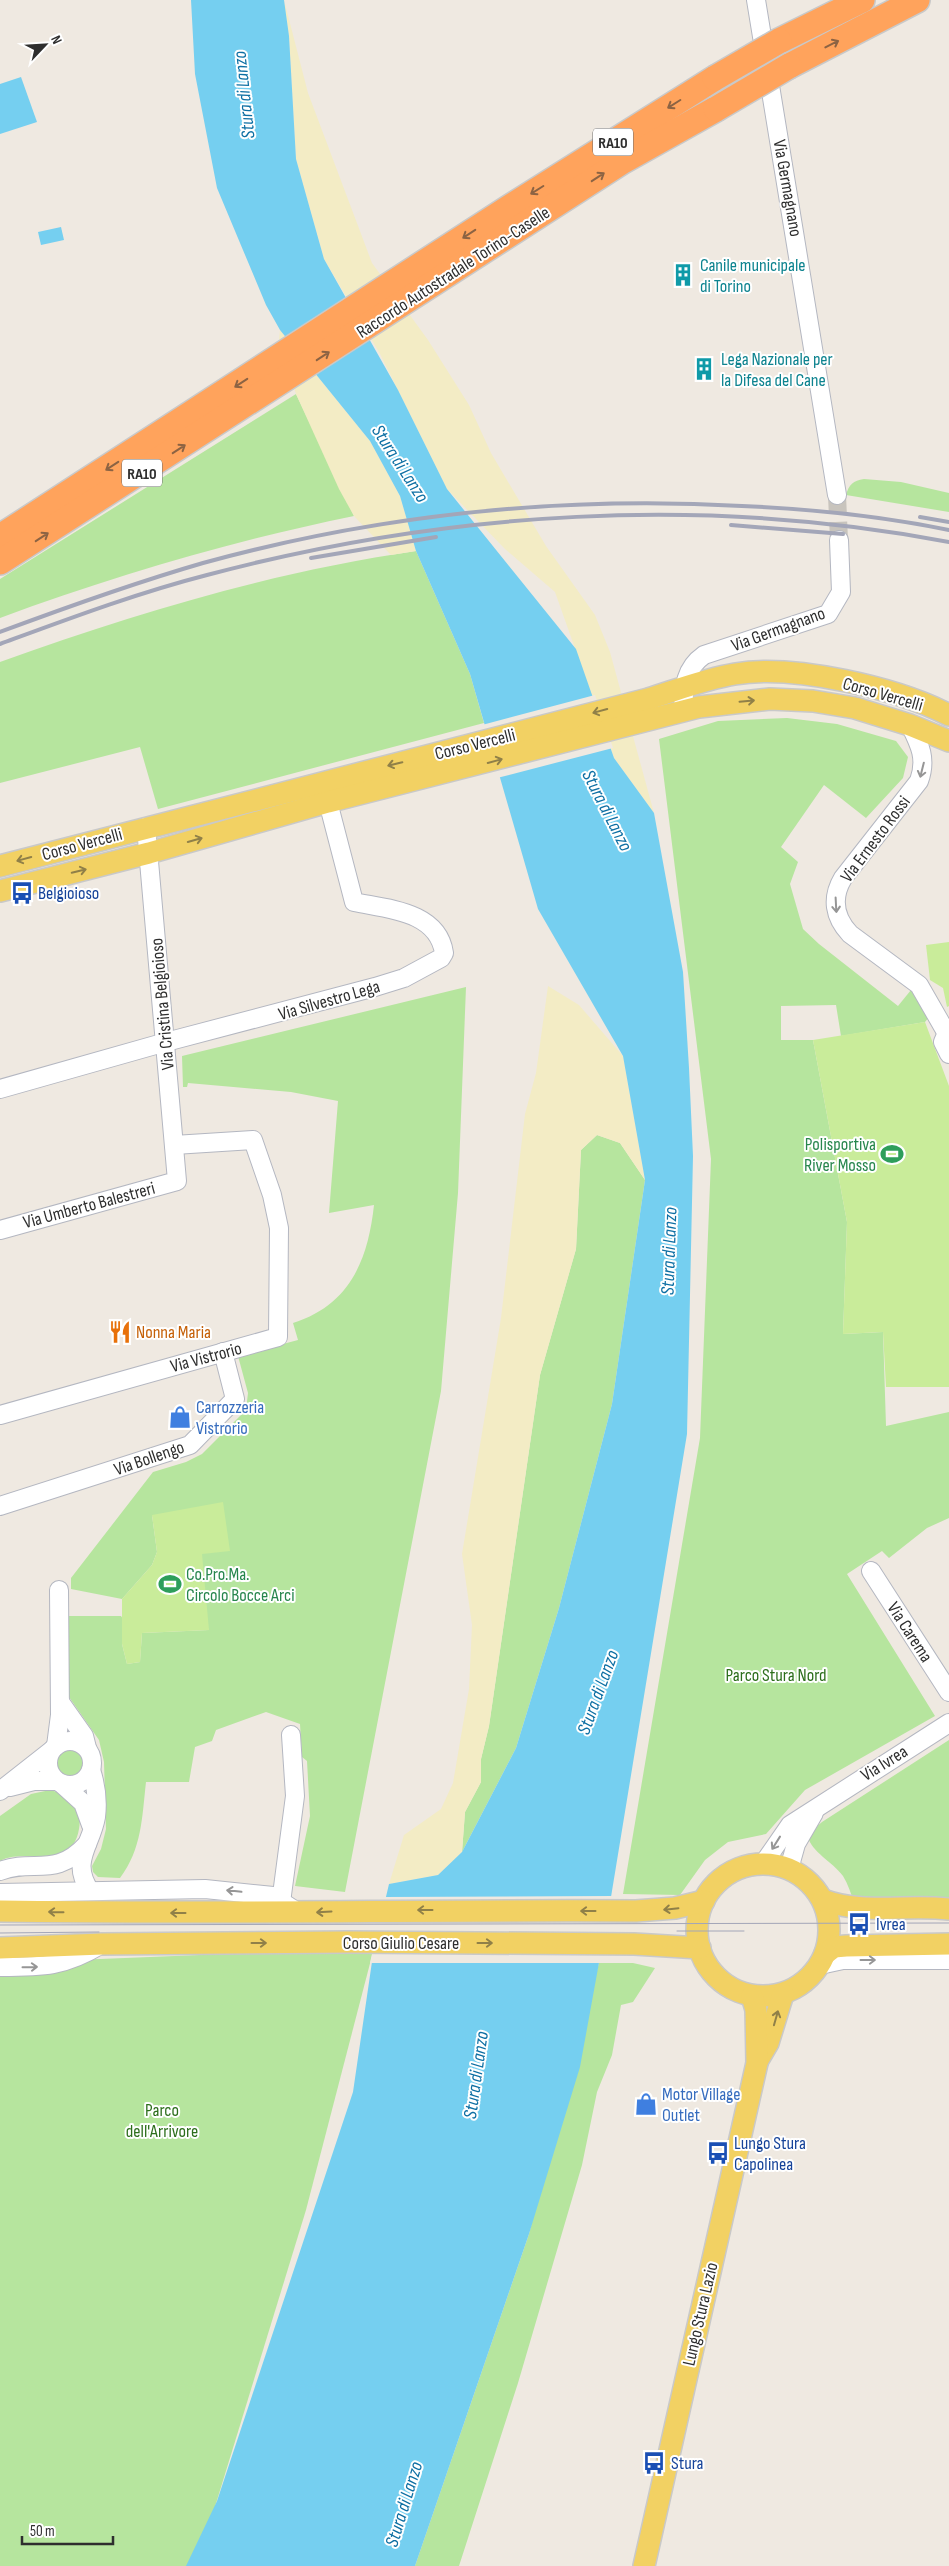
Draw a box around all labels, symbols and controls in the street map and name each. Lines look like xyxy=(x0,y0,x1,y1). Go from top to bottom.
north arrow xyxy=(20,20,70,70)
text: N xyxy=(47,33,66,47)
one-way arrow xyxy=(825,39,840,49)
water label: Stura di Lanzo xyxy=(228,50,261,140)
one-way arrow xyxy=(668,99,682,109)
road number: RA10 xyxy=(593,128,633,156)
street label: Via Germagnano xyxy=(769,138,806,238)
one-way arrow xyxy=(591,172,605,183)
one-way arrow xyxy=(530,186,544,196)
street label: Raccordo Autostradale Torino-Caselle xyxy=(353,202,554,343)
one-way arrow xyxy=(463,229,477,239)
place label: Canile municipale di Torino xyxy=(700,255,805,297)
building icon: Canile municipale di Torino xyxy=(670,262,696,288)
place label: Lega Nazionale per la Difesa del Cane xyxy=(721,349,833,391)
one-way arrow xyxy=(316,351,330,361)
building icon: Lega Nazionale per la Difesa del Cane xyxy=(691,356,717,382)
one-way arrow xyxy=(234,378,248,388)
water label: Stura di Lanzo xyxy=(366,421,433,507)
one-way arrow xyxy=(171,444,185,454)
road number: RA10 xyxy=(122,459,162,486)
one-way arrow xyxy=(105,461,119,471)
one-way arrow xyxy=(34,532,48,542)
street label: Via Germagnano xyxy=(728,603,828,656)
street label: Corso Vercelli xyxy=(840,673,925,716)
one-way arrow xyxy=(739,696,755,706)
one-way arrow xyxy=(593,707,609,716)
street label: Corso Vercelli xyxy=(433,724,518,765)
one-way arrow xyxy=(487,755,503,765)
one-way arrow xyxy=(388,759,404,769)
one-way arrow xyxy=(916,762,926,778)
water label: Stura di Lanzo xyxy=(576,766,637,855)
street label: Via Ernesto Rossi xyxy=(836,792,915,887)
street label: Corso Vercelli xyxy=(40,824,125,865)
one-way arrow xyxy=(187,835,203,844)
one-way arrow xyxy=(16,855,32,864)
one-way arrow xyxy=(70,866,86,875)
bus stop icon: Belgioioso xyxy=(9,880,35,906)
place label: Belgioioso xyxy=(38,883,99,904)
one-way arrow xyxy=(832,896,841,912)
street label: Via Cristina Belgioioso xyxy=(146,937,179,1071)
street label: Via Silvestro Lega xyxy=(276,976,382,1025)
place label: Polisportiva River Mosso xyxy=(804,1134,876,1176)
sports icon: Polisportiva River Mosso xyxy=(879,1141,905,1167)
street label: Via Umberto Balestreri xyxy=(21,1178,157,1233)
water label: Stura di Lanzo xyxy=(656,1206,683,1295)
restaurant icon: Nonna Maria xyxy=(107,1319,133,1345)
place label: Nonna Maria xyxy=(136,1322,211,1343)
street label: Via Vistrorio xyxy=(168,1338,244,1377)
place label: Carrozzeria Vistrorio xyxy=(196,1397,264,1439)
shop icon: Carrozzeria Vistrorio xyxy=(167,1404,193,1430)
street label: Via Bollengo xyxy=(111,1437,187,1480)
place label: Co.Pro.Ma. Circolo Bocce Arci xyxy=(186,1564,295,1606)
sports icon: Co.Pro.Ma. Circolo Bocce Arci xyxy=(157,1571,183,1597)
street label: Via Carema xyxy=(882,1598,937,1666)
water label: Stura di Lanzo xyxy=(573,1647,624,1738)
park label: Parco Stura Nord xyxy=(725,1665,827,1686)
street label: Via Ivrea xyxy=(857,1741,911,1786)
one-way arrow xyxy=(771,1836,781,1850)
one-way arrow xyxy=(226,1886,242,1896)
one-way arrow xyxy=(663,1904,679,1914)
one-way arrow xyxy=(417,1905,434,1915)
one-way arrow xyxy=(580,1906,596,1916)
one-way arrow xyxy=(49,1907,65,1917)
one-way arrow xyxy=(317,1907,333,1916)
one-way arrow xyxy=(171,1908,187,1918)
bus stop icon: Ivrea xyxy=(846,1911,872,1937)
place label: Ivrea xyxy=(876,1914,906,1935)
street label: Corso Giulio Cesare xyxy=(343,1933,459,1954)
one-way arrow xyxy=(250,1938,267,1948)
one-way arrow xyxy=(476,1938,492,1948)
one-way arrow xyxy=(860,1955,876,1965)
one-way arrow xyxy=(21,1962,37,1972)
one-way arrow xyxy=(772,2011,781,2027)
water label: Stura di Lanzo xyxy=(459,2030,494,2120)
place label: Motor Village Outlet xyxy=(662,2084,740,2126)
shop icon: Motor Village Outlet xyxy=(633,2091,659,2117)
park label: Parco dell'Arrivore xyxy=(126,2100,198,2142)
place label: Lungo Stura Capolinea xyxy=(734,2133,806,2175)
bus stop icon: Lungo Stura Capolinea xyxy=(705,2140,731,2166)
street label: Lungo Stura Lazio xyxy=(678,2260,723,2368)
bus stop icon: Stura xyxy=(641,2450,667,2476)
place label: Stura xyxy=(671,2453,704,2474)
water label: Stura di Lanzo xyxy=(381,2459,428,2550)
scale bar xyxy=(22,2514,114,2546)
text: 50 m xyxy=(30,2522,55,2541)

